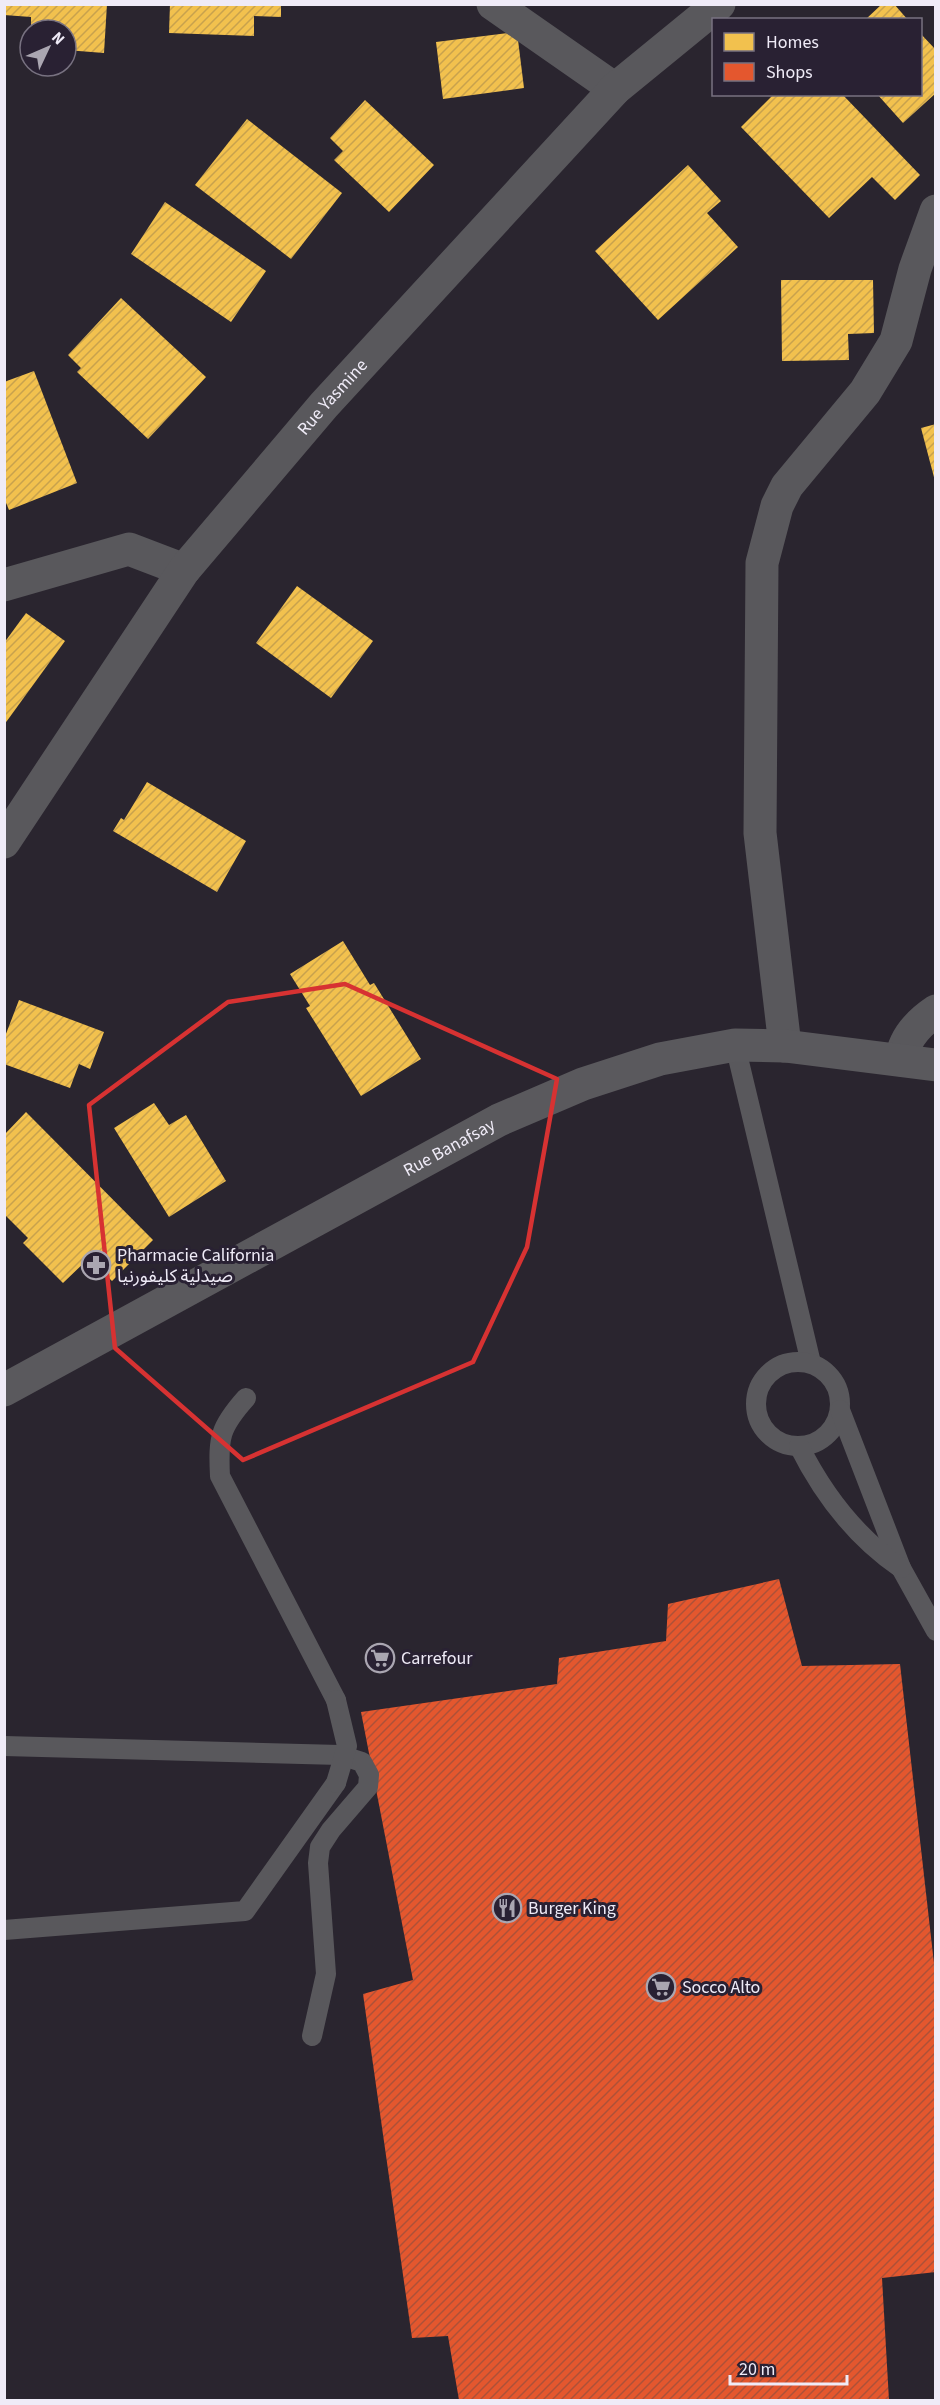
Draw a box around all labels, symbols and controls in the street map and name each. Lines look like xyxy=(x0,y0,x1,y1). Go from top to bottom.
north arrow xyxy=(18,18,78,78)
legend xyxy=(712,18,922,96)
text: N xyxy=(46,27,70,50)
text: Homes xyxy=(766,30,819,55)
text: Shops xyxy=(766,60,813,85)
street label: Rue Yasmine xyxy=(291,353,373,440)
street label: Rue Banafsay xyxy=(399,1112,500,1182)
place label: Pharmacie California صيدلية كليفورنيا xyxy=(117,1243,274,1289)
pharmacy icon: Pharmacie California صيدلية كليفورنيا xyxy=(80,1249,112,1281)
supermarket icon: Carrefour xyxy=(364,1642,396,1674)
place label: Carrefour xyxy=(401,1646,473,1671)
restaurant icon: Burger King xyxy=(491,1892,523,1924)
place label: Burger King xyxy=(528,1896,616,1921)
supermarket icon: Socco Alto xyxy=(645,1971,677,2003)
place label: Socco Alto xyxy=(682,1975,760,2000)
scale bar xyxy=(730,2348,847,2386)
text: 20 m xyxy=(739,2357,775,2382)

